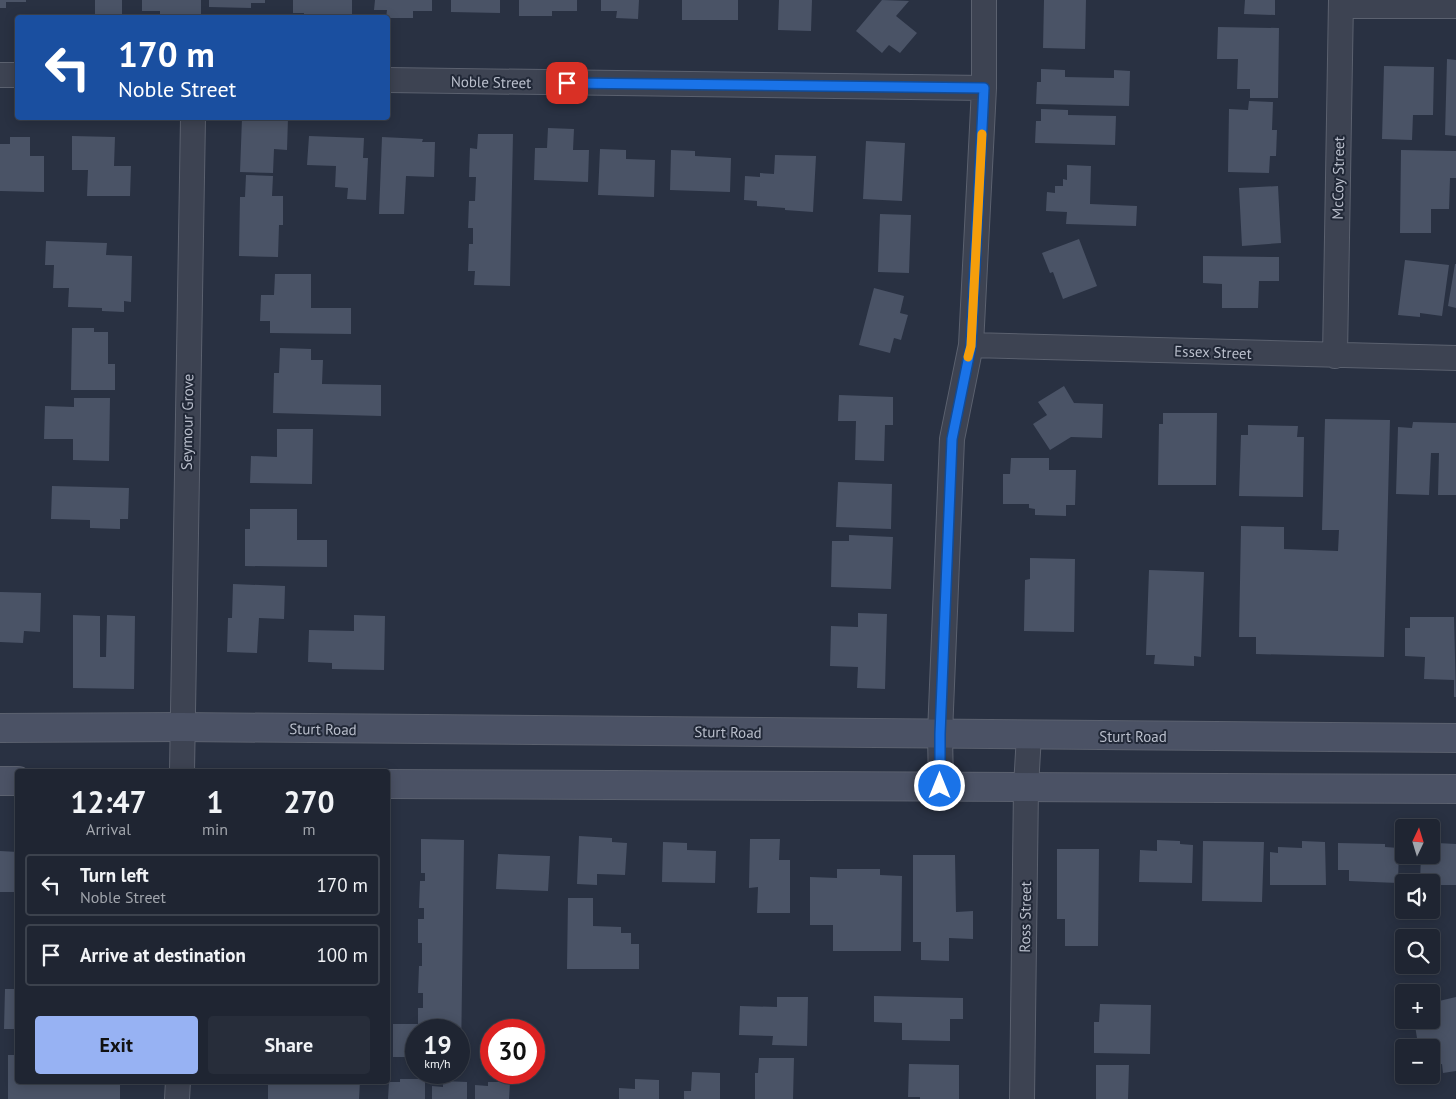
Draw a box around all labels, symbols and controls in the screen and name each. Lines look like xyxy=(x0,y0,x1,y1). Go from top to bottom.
text: 170 m xyxy=(118,31,215,77)
icon: left xyxy=(35,35,100,100)
pin xyxy=(546,62,588,104)
icon: arrive xyxy=(553,69,581,97)
street label: Noble Street xyxy=(451,72,531,92)
text: Noble Street xyxy=(118,75,236,103)
street label: McCoy Street xyxy=(1328,136,1348,220)
street label: Essex Street xyxy=(1174,341,1252,363)
street label: Seymour Grove xyxy=(177,374,197,470)
street label: Sturt Road xyxy=(289,719,357,739)
street label: Sturt Road xyxy=(694,722,762,742)
street label: Sturt Road xyxy=(1099,727,1167,746)
position arrow xyxy=(913,759,965,811)
text: 12:47 xyxy=(70,782,147,821)
text: 1 xyxy=(207,782,224,821)
text: 270 xyxy=(283,782,335,821)
text: Arrival xyxy=(86,819,131,839)
text: min xyxy=(202,819,228,839)
text: m xyxy=(303,819,316,839)
north arrow xyxy=(1395,819,1440,864)
map controls xyxy=(1395,819,1440,1084)
text: Turn left xyxy=(80,863,149,887)
icon: left xyxy=(37,871,65,899)
text: 170 m xyxy=(316,873,368,897)
button: sound xyxy=(1395,874,1440,919)
street label: Ross Street xyxy=(1015,881,1035,953)
text: Noble Street xyxy=(80,887,166,907)
button: search xyxy=(1395,929,1440,974)
icon: arrive xyxy=(37,941,65,969)
text: Arrive at destination xyxy=(80,943,246,967)
text: 100 m xyxy=(316,943,368,967)
button: + xyxy=(1395,984,1440,1029)
button: Exit xyxy=(35,1016,198,1074)
button: Share xyxy=(208,1016,370,1074)
speed limit sign: 30 xyxy=(480,1019,545,1084)
text: 19 xyxy=(423,1029,452,1061)
button: − xyxy=(1395,1039,1440,1084)
text: km/h xyxy=(424,1056,451,1071)

